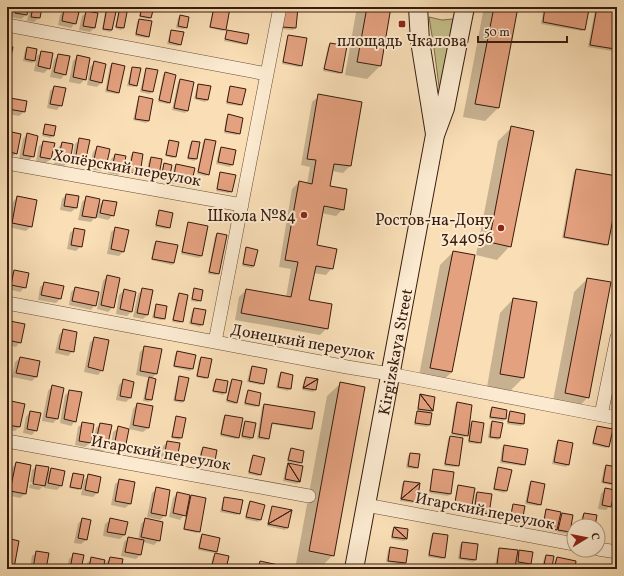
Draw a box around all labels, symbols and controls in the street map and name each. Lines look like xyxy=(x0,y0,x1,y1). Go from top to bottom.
scale bar xyxy=(478,18,567,44)
marker: площадь Чкалова xyxy=(397,19,407,29)
text: 50 m xyxy=(484,25,510,41)
place label: площадь Чкалова xyxy=(337,31,467,53)
street label: Хопёрский переулок xyxy=(51,145,203,193)
place label: Школа №84 xyxy=(207,206,296,228)
marker: Школа №84 xyxy=(299,210,309,220)
place label: Ростов-на-Дону 344056 xyxy=(375,210,493,250)
marker: Ростов-на-Дону 344056 xyxy=(496,223,506,233)
street label: Kirgizskaya Street xyxy=(374,287,419,417)
street label: Донецкий переулок xyxy=(229,319,377,367)
street label: Игарский переулок xyxy=(89,431,233,477)
street label: Игарский переулок xyxy=(413,488,557,536)
north arrow xyxy=(566,518,606,558)
text: С xyxy=(586,532,602,541)

